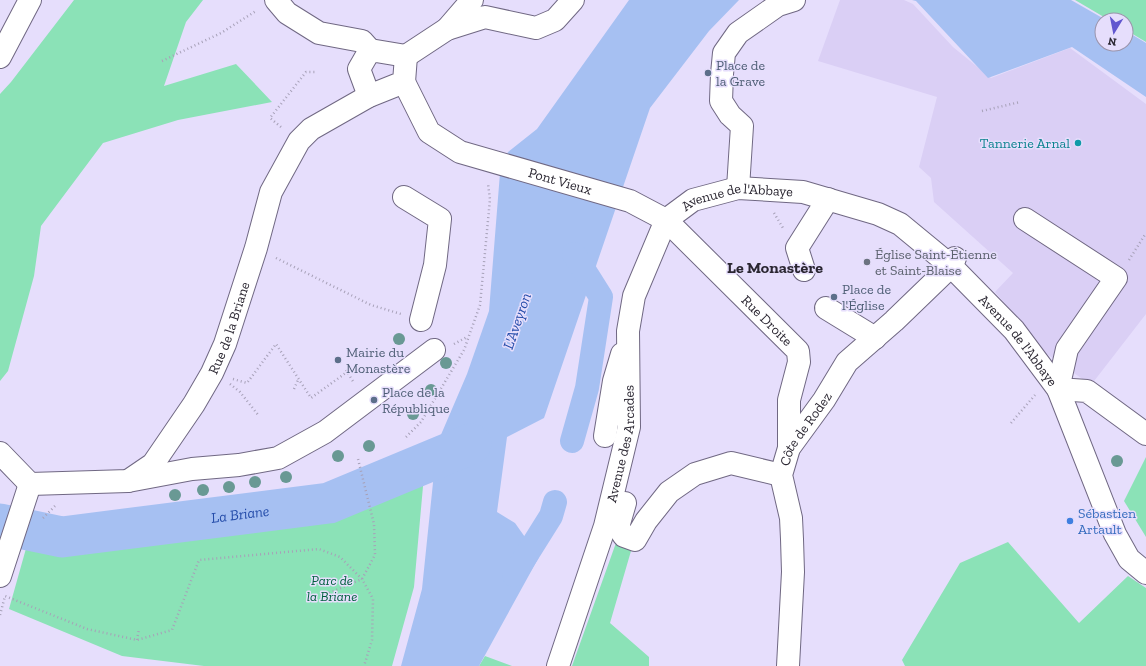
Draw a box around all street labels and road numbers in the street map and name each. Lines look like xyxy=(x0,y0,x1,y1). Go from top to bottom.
street label: Pont Vieux xyxy=(526,164,594,199)
street label: Avenue de l'Abbaye xyxy=(678,180,794,215)
street label: Rue de la Briane xyxy=(205,279,254,377)
street label: Avenue de l'Abbaye xyxy=(975,291,1061,390)
street label: Rue Droite xyxy=(738,292,796,350)
street label: Avenue des Arcades xyxy=(603,385,639,504)
street label: Côte de Rodez xyxy=(776,389,836,468)

